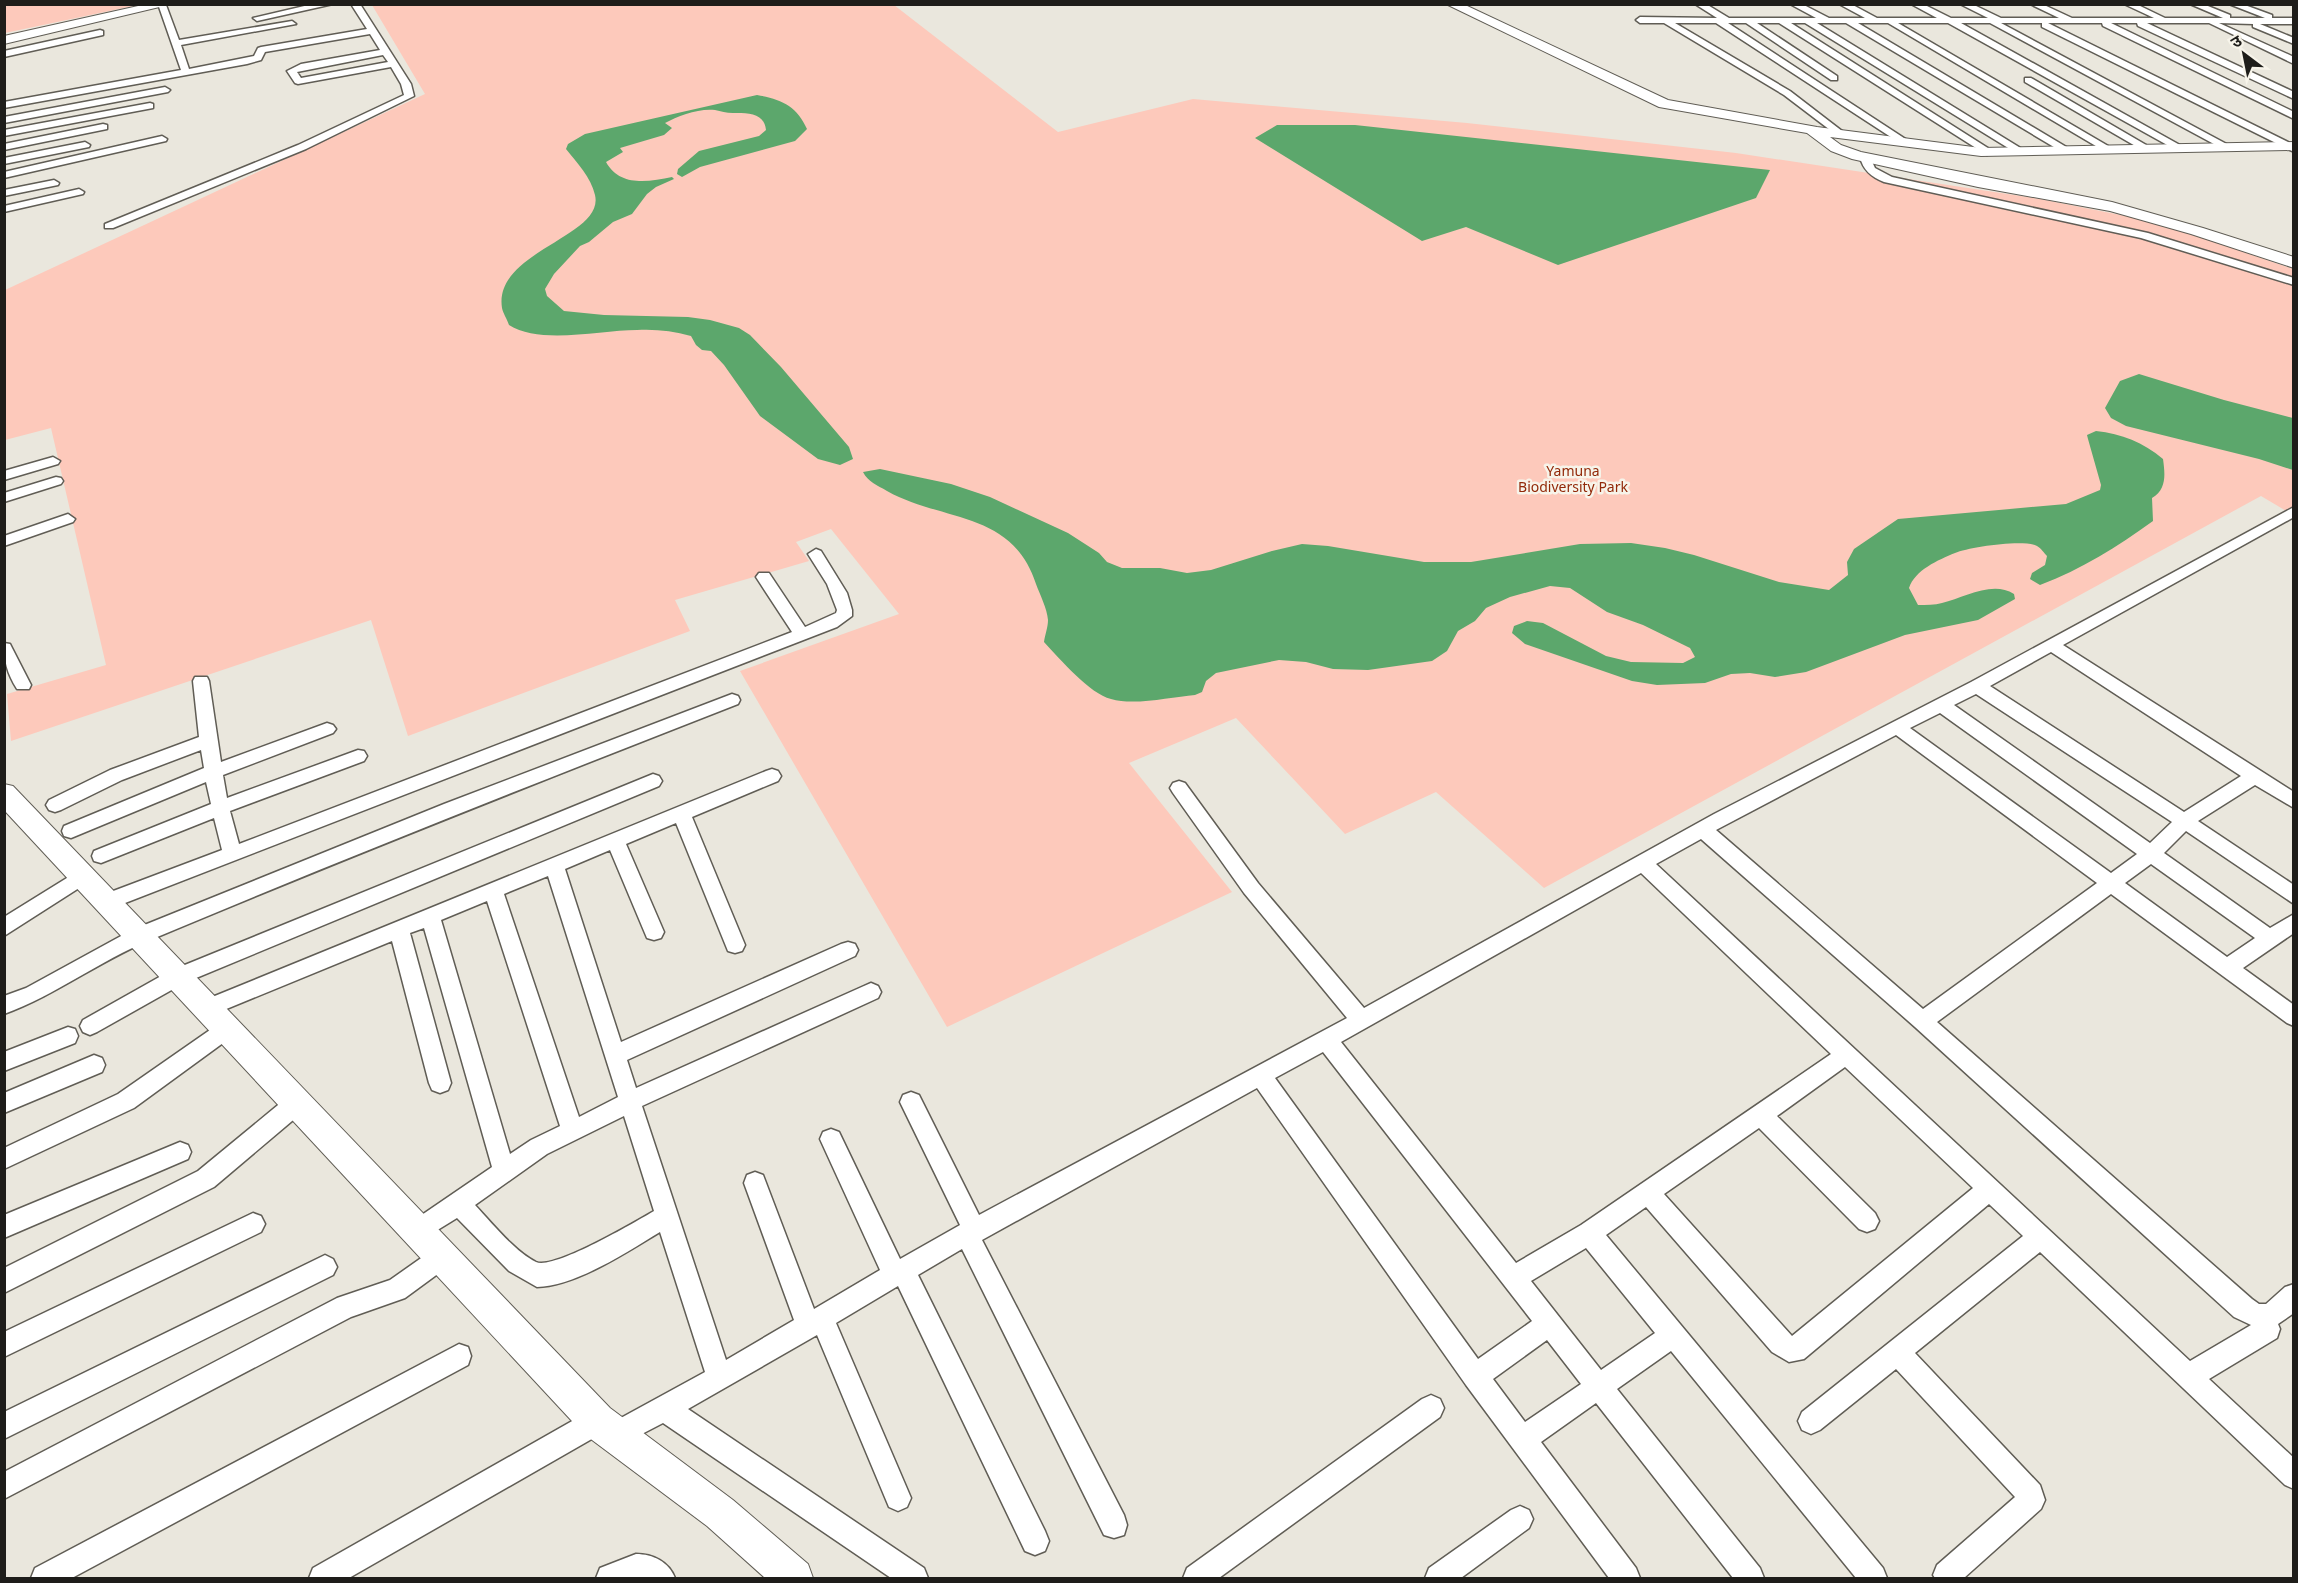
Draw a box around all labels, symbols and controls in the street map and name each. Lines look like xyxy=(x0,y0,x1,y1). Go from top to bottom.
north arrow xyxy=(2214,24,2274,84)
text: उ xyxy=(2226,29,2246,53)
park label: Yamuna Biodiversity Park xyxy=(1518,461,1628,496)

